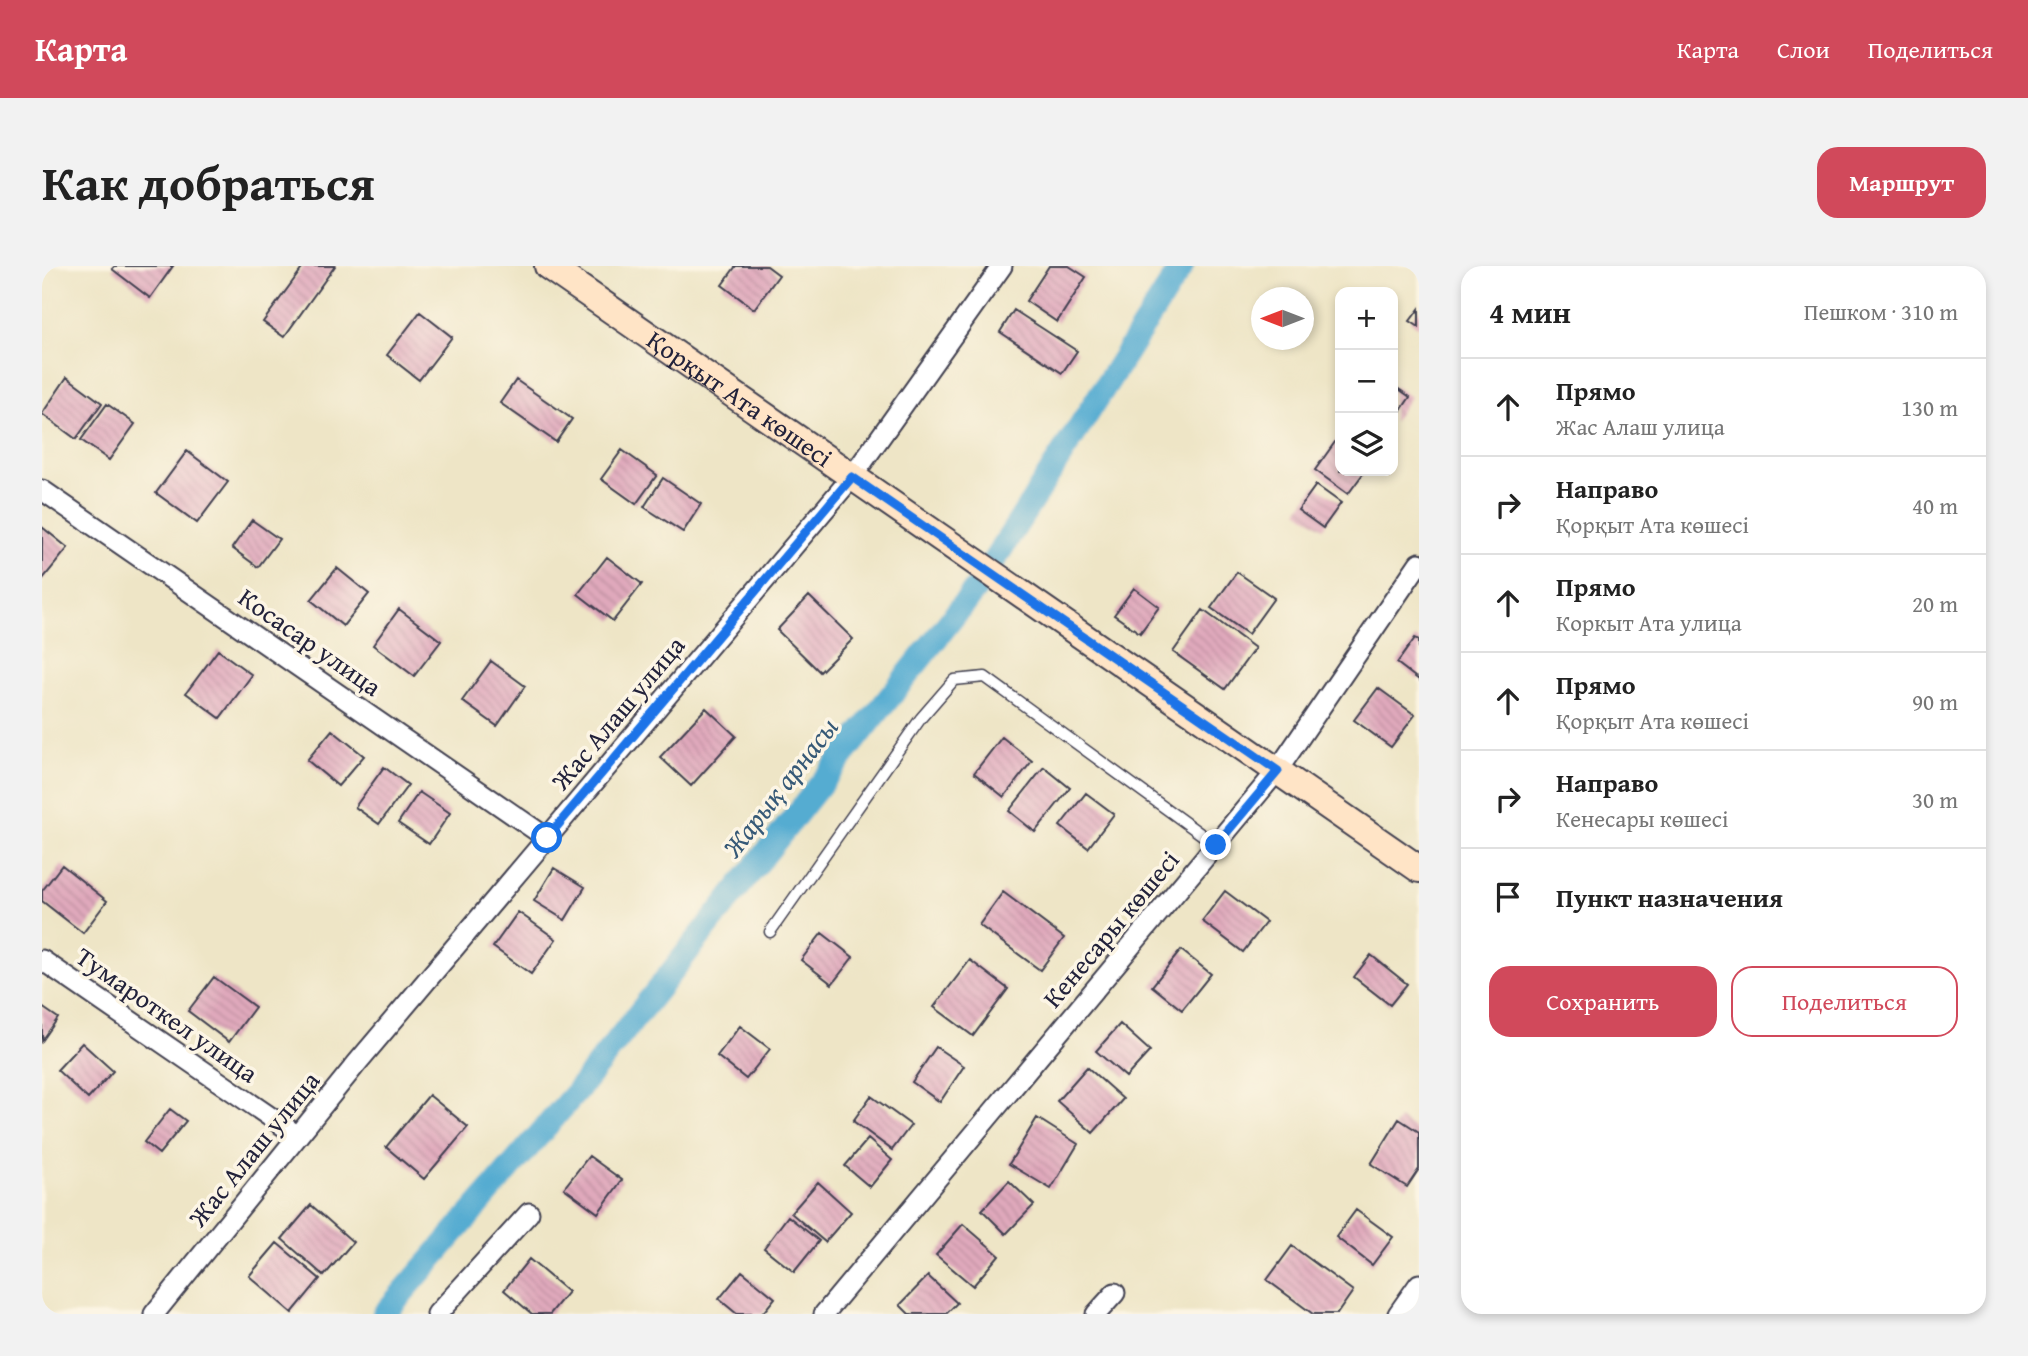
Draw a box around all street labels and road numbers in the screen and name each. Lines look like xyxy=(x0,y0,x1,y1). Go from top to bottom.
street label: Қорқыт Ата көшесі xyxy=(639,320,841,476)
street label: Косасар улица xyxy=(231,578,390,706)
street label: Жас Алаш улица xyxy=(541,627,694,799)
street label: Кенесары көшесі xyxy=(1033,841,1188,1016)
street label: Тумароткел улица xyxy=(68,937,267,1092)
street label: Жас Алаш улица xyxy=(178,1062,329,1236)

